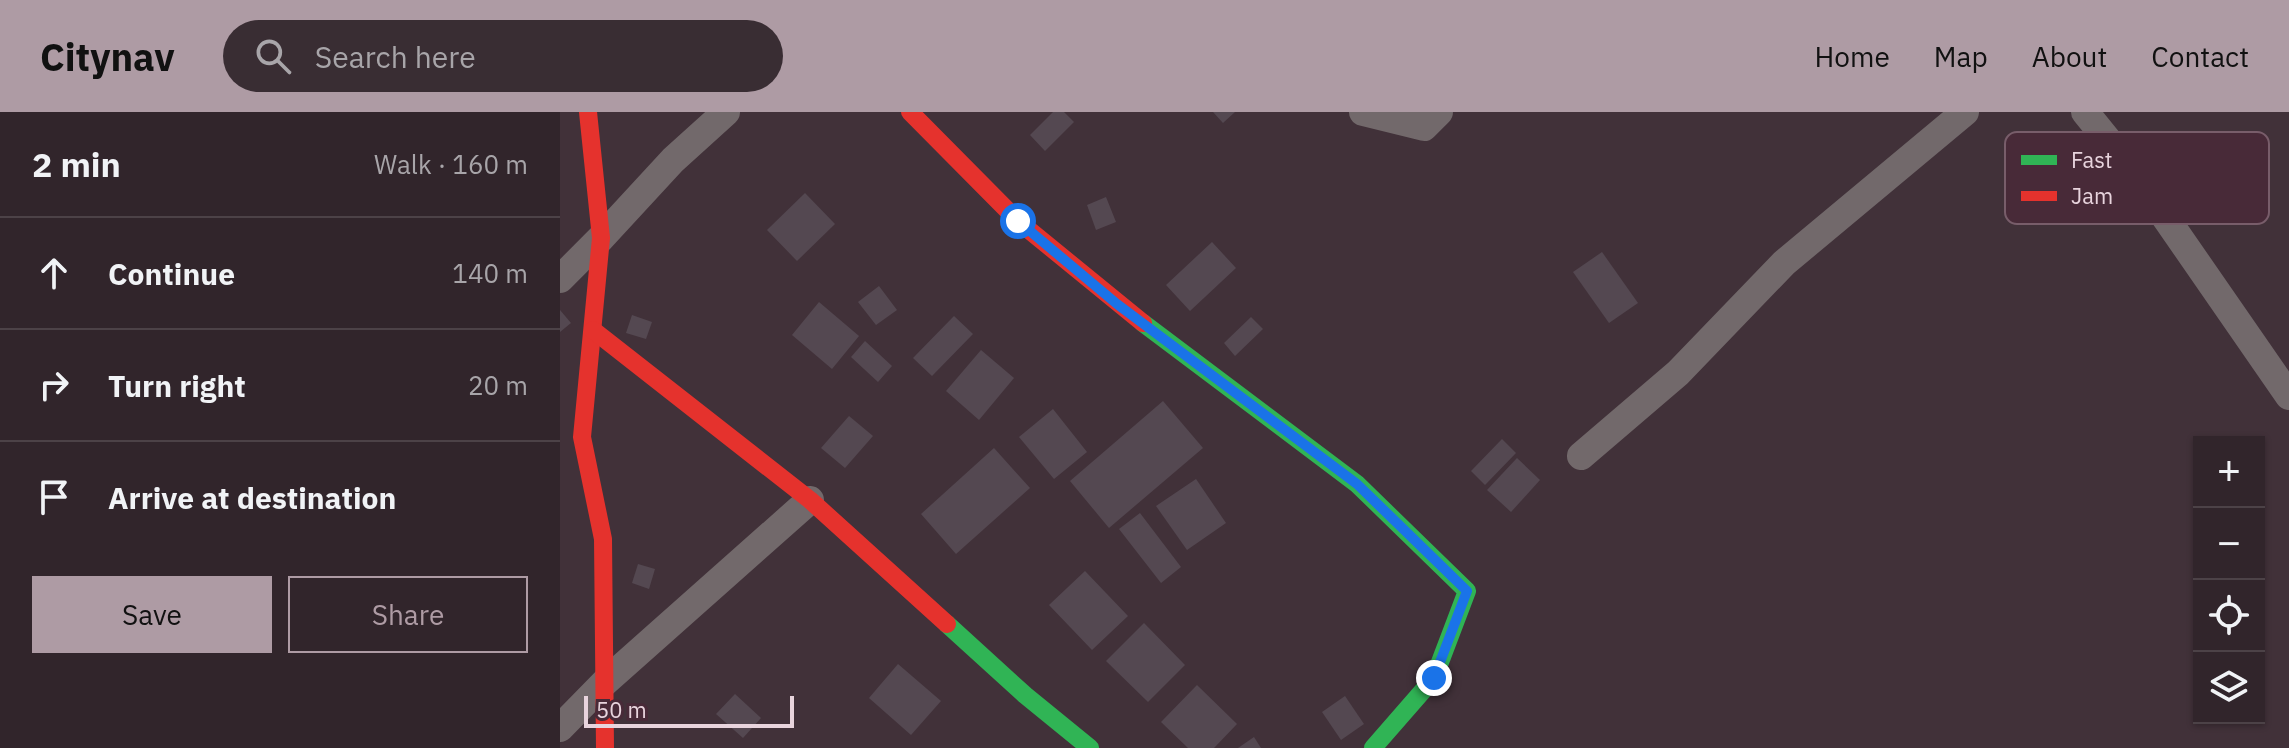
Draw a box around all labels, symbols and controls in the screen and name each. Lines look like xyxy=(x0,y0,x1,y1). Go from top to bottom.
search box xyxy=(223,20,783,92)
text: Citynav xyxy=(40,32,175,81)
icon: search xyxy=(251,34,295,78)
text: Search here xyxy=(315,37,476,76)
text: Home xyxy=(1814,38,1890,75)
text: Map xyxy=(1934,38,1988,75)
text: About xyxy=(2032,38,2107,75)
text: Contact xyxy=(2151,38,2249,75)
legend xyxy=(2005,132,2269,224)
text: 2 min xyxy=(32,142,121,186)
text: Fast xyxy=(2071,145,2112,174)
text: Walk · 160 m xyxy=(374,147,528,181)
text: Jam xyxy=(2071,181,2113,210)
route start xyxy=(1000,203,1036,239)
icon: ahead xyxy=(32,251,76,295)
text: Continue xyxy=(108,254,235,293)
text: 140 m xyxy=(452,256,528,290)
icon: right xyxy=(32,363,76,407)
text: Turn right xyxy=(108,366,246,405)
text: 20 m xyxy=(468,368,528,402)
map controls xyxy=(2193,436,2265,724)
button: + xyxy=(2193,436,2265,508)
icon: arrive xyxy=(32,475,76,519)
text: Arrive at destination xyxy=(108,478,396,517)
button: − xyxy=(2193,508,2265,580)
button: Save xyxy=(32,576,272,653)
button: Share xyxy=(288,576,528,653)
button: locate xyxy=(2193,580,2265,652)
button: layers xyxy=(2193,652,2265,724)
route end xyxy=(1416,660,1452,696)
scale bar xyxy=(584,692,794,728)
text: 50 m xyxy=(596,695,647,724)

